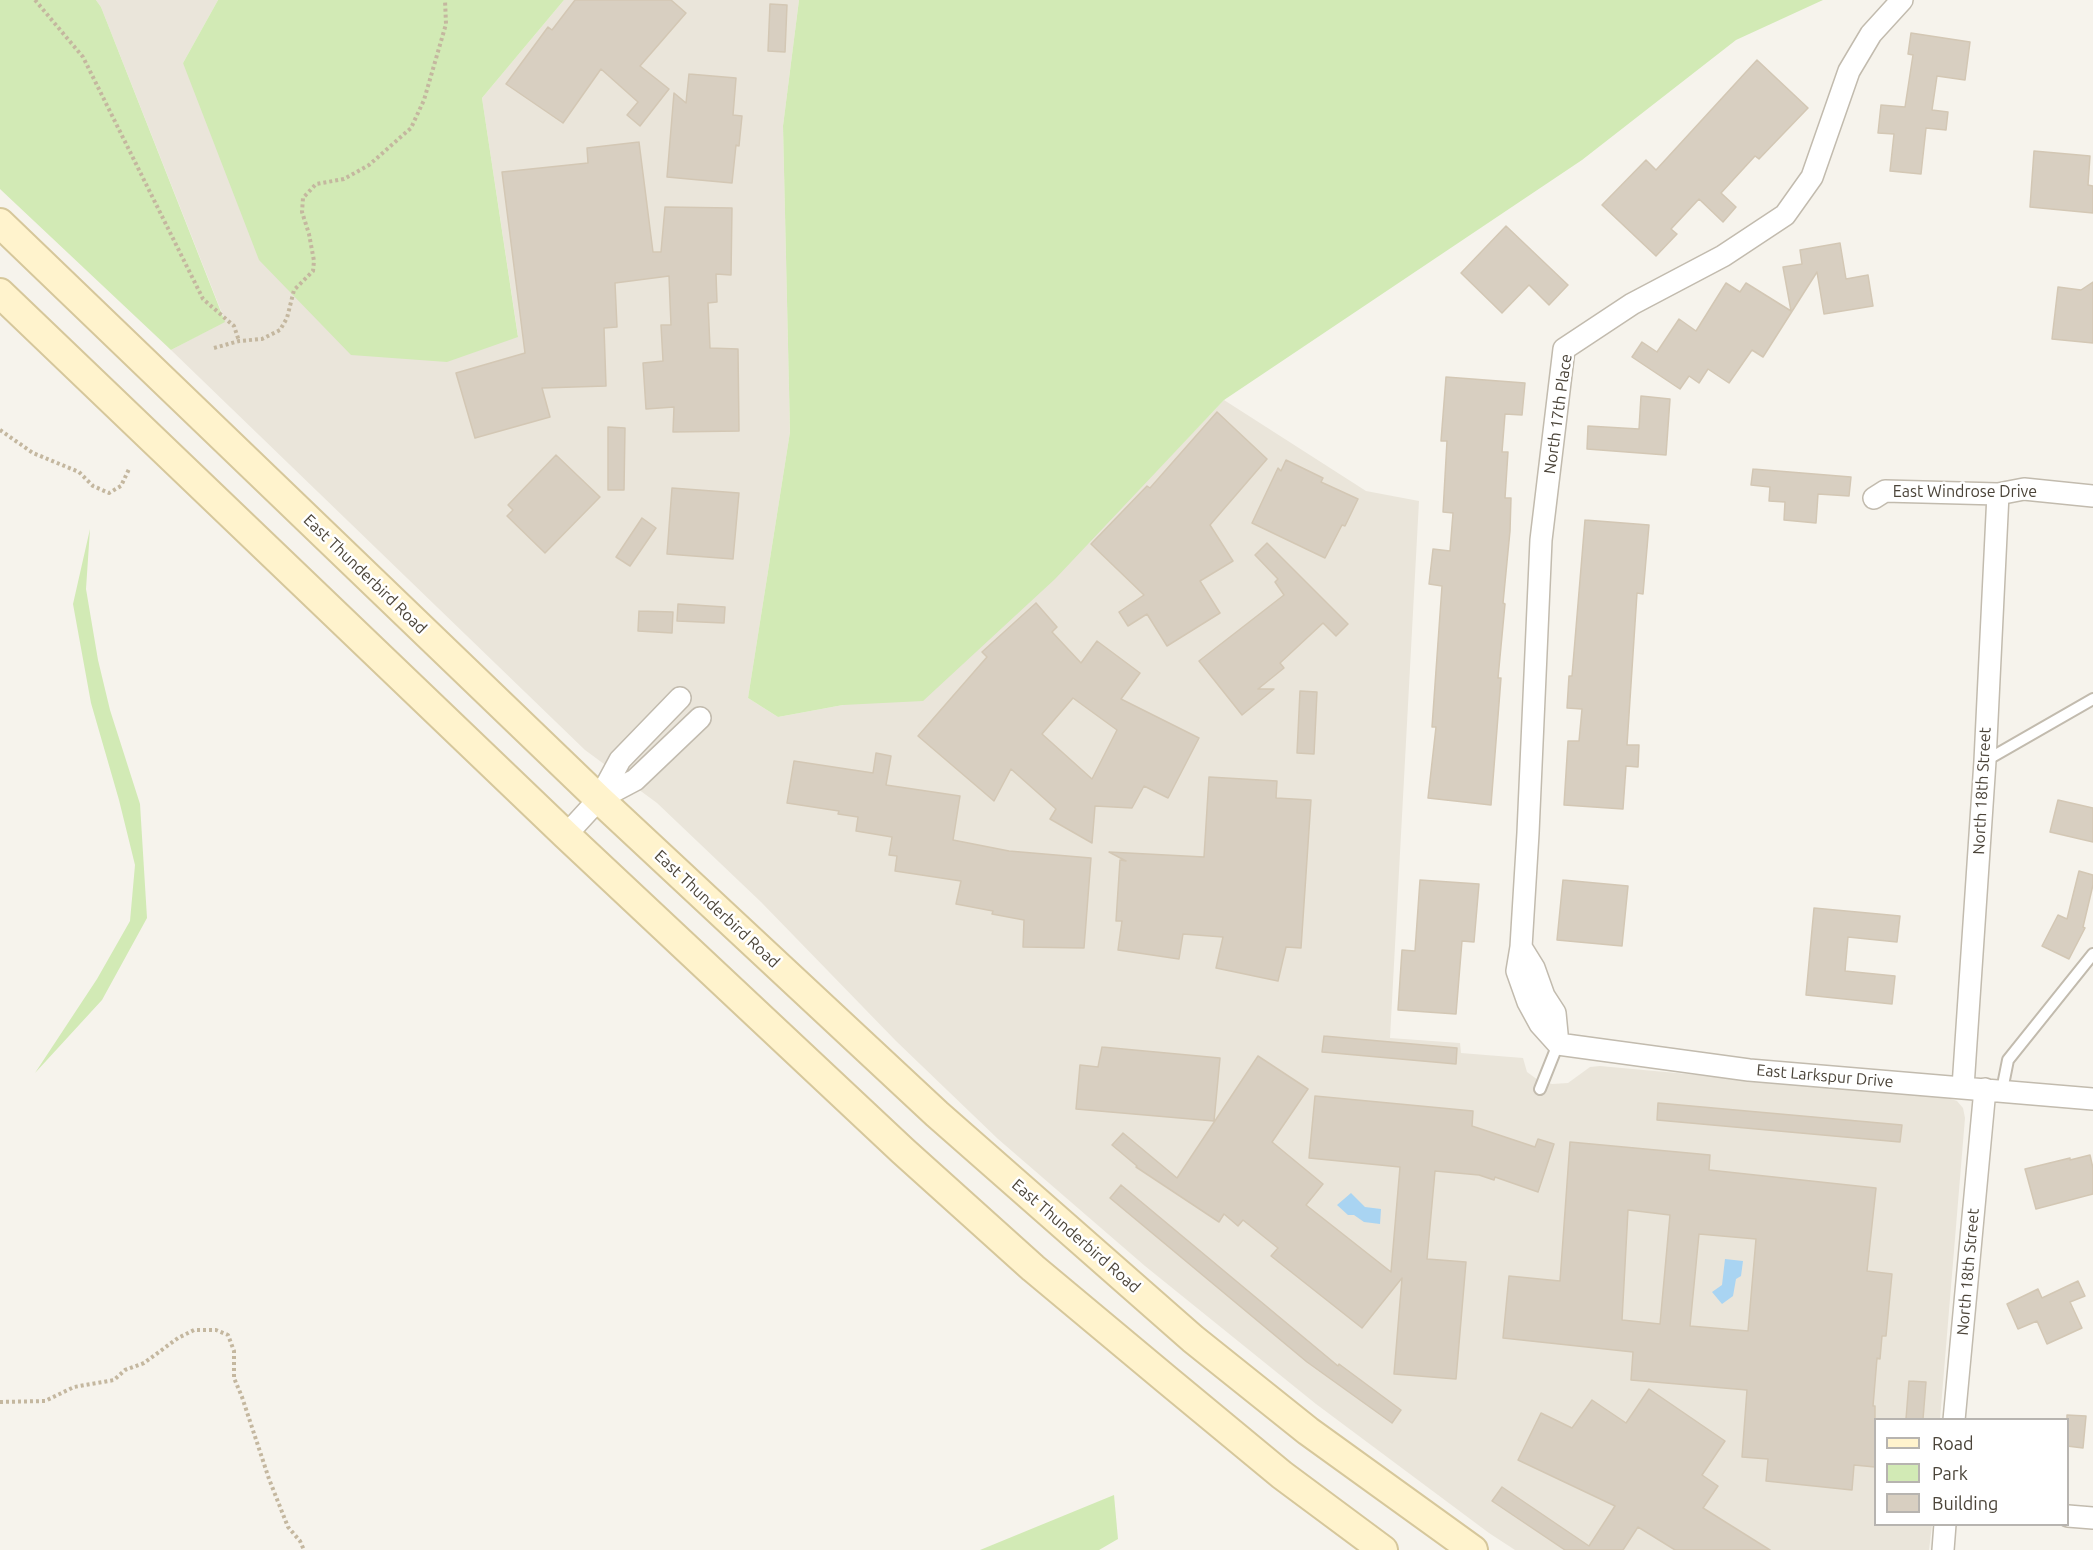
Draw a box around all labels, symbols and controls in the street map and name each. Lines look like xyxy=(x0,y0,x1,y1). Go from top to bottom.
street label: North 17th Place xyxy=(1540,353,1576,475)
street label: East Windrose Drive xyxy=(1893,482,2037,502)
street label: East Thunderbird Road xyxy=(299,510,431,638)
street label: North 18th Street xyxy=(1969,727,1995,855)
street label: East Thunderbird Road xyxy=(651,846,783,972)
street label: East Larkspur Drive xyxy=(1756,1060,1894,1092)
street label: East Thunderbird Road xyxy=(1008,1175,1144,1297)
street label: North 18th Street xyxy=(1953,1208,1983,1336)
legend xyxy=(1874,1418,2069,1526)
text: Road xyxy=(1932,1433,1974,1453)
text: Park xyxy=(1932,1463,1968,1483)
text: Building xyxy=(1932,1493,1998,1513)

